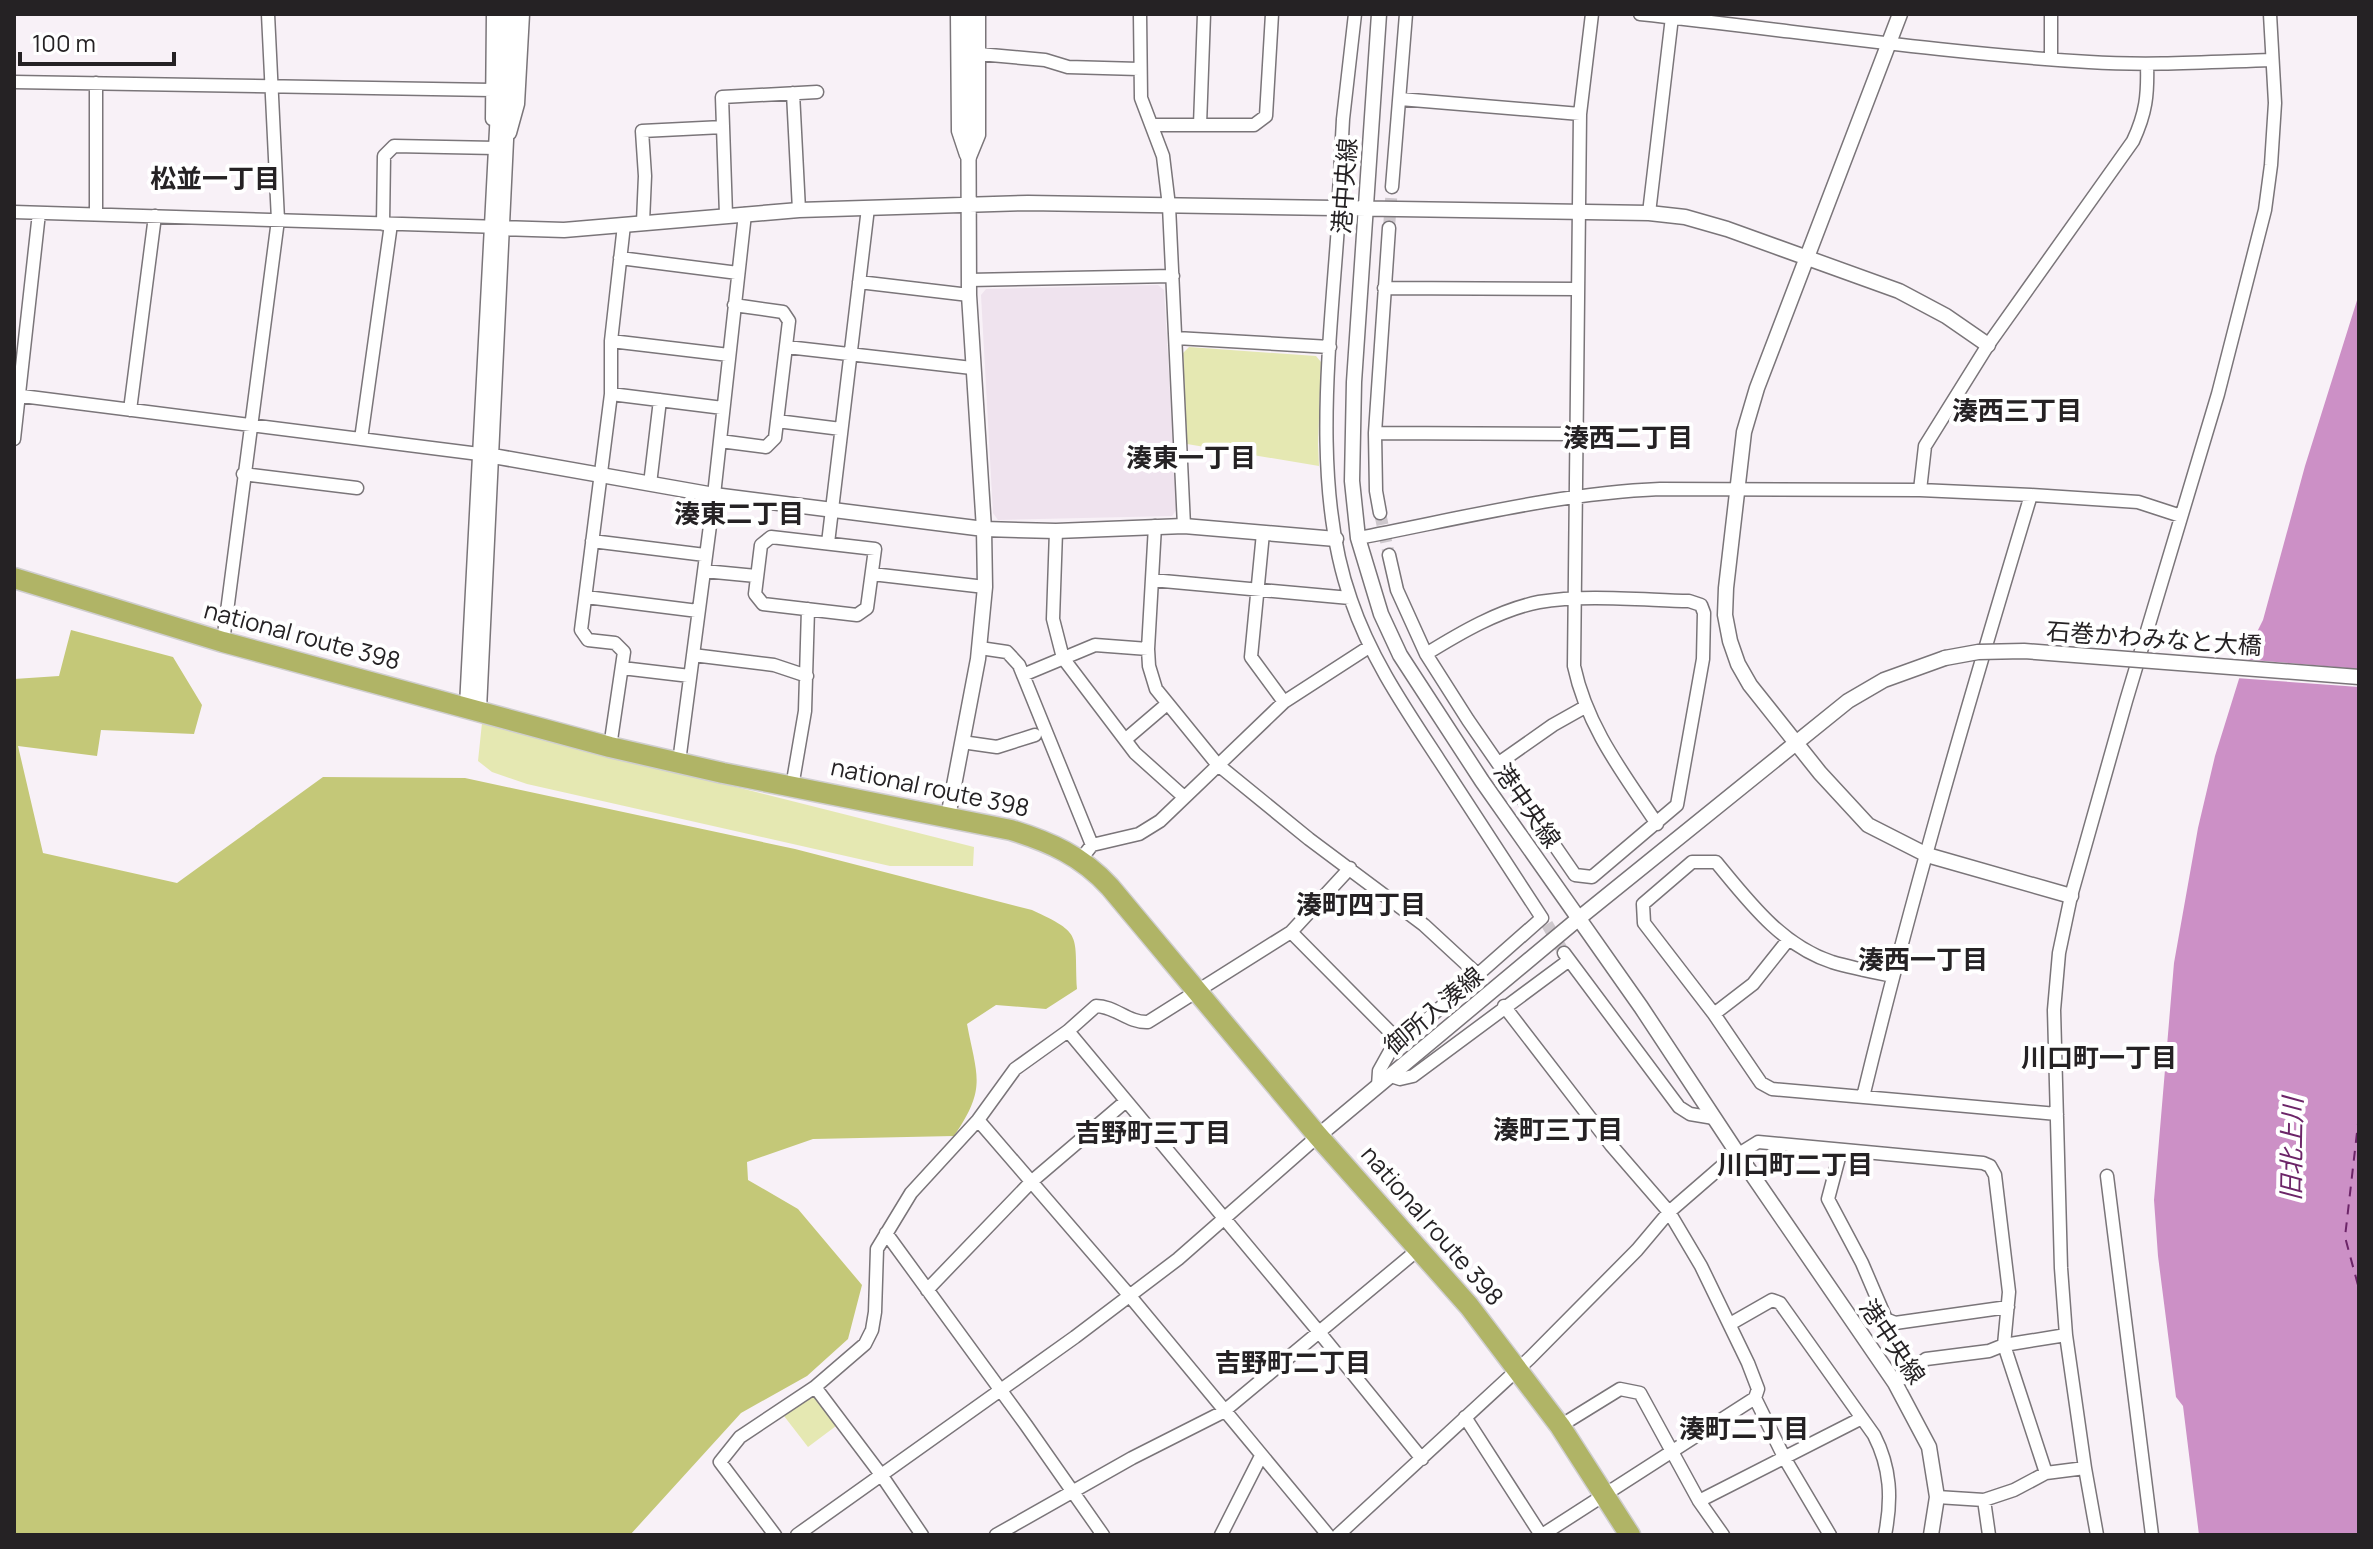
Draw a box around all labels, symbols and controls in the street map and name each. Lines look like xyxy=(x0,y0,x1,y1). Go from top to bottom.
scale bar xyxy=(20,16,174,66)
text: 100 m xyxy=(32,26,96,59)
street label: 港中央線 xyxy=(1324,137,1363,235)
district label: 松並一丁目 xyxy=(150,160,280,196)
district label: 湊西三丁目 xyxy=(1952,392,2082,428)
district label: 湊西二丁目 xyxy=(1563,419,1693,455)
district label: 湊東一丁目 xyxy=(1126,439,1256,475)
district label: 湊東二丁目 xyxy=(674,495,804,531)
street label: national route 398 xyxy=(201,592,404,677)
street label: 石巻かわみなと大橋 xyxy=(2045,614,2263,661)
street label: national route 398 xyxy=(828,749,1032,824)
street label: 港中央線 xyxy=(1487,756,1569,854)
district label: 湊町四丁目 xyxy=(1296,886,1426,922)
district label: 湊西一丁目 xyxy=(1858,941,1988,977)
street label: 御所入湊線 xyxy=(1376,959,1490,1061)
district label: 川口町一丁目 xyxy=(2021,1039,2177,1075)
water label: 旧北上川 xyxy=(2272,1094,2310,1201)
district label: 湊町三丁目 xyxy=(1493,1111,1623,1147)
district label: 吉野町三丁目 xyxy=(1075,1114,1231,1150)
street label: national route 398 xyxy=(1354,1138,1512,1312)
district label: 川口町二丁目 xyxy=(1717,1146,1873,1182)
street label: 港中央線 xyxy=(1853,1292,1934,1390)
district label: 吉野町二丁目 xyxy=(1215,1344,1371,1380)
district label: 湊町二丁目 xyxy=(1679,1410,1809,1446)

